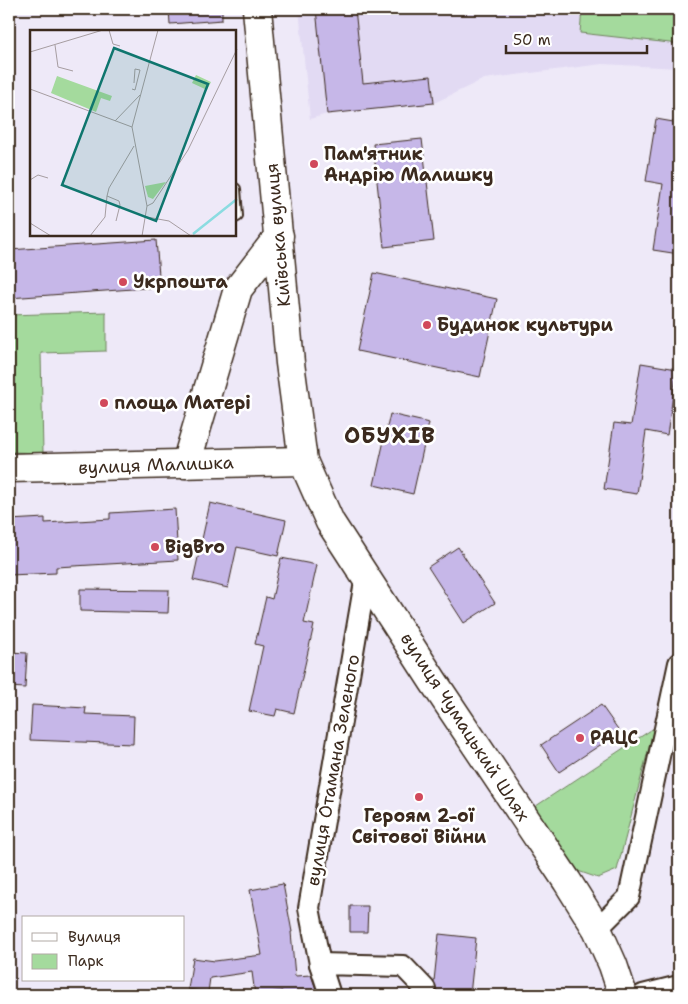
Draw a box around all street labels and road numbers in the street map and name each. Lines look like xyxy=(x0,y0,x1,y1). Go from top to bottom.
street label: Київська вулиця xyxy=(260,162,296,308)
street label: вулиця Малишка xyxy=(78,450,234,480)
street label: вулиця Чумацький Шлях xyxy=(395,628,535,826)
street label: вулиця Отамана Зеленого xyxy=(301,652,365,888)

